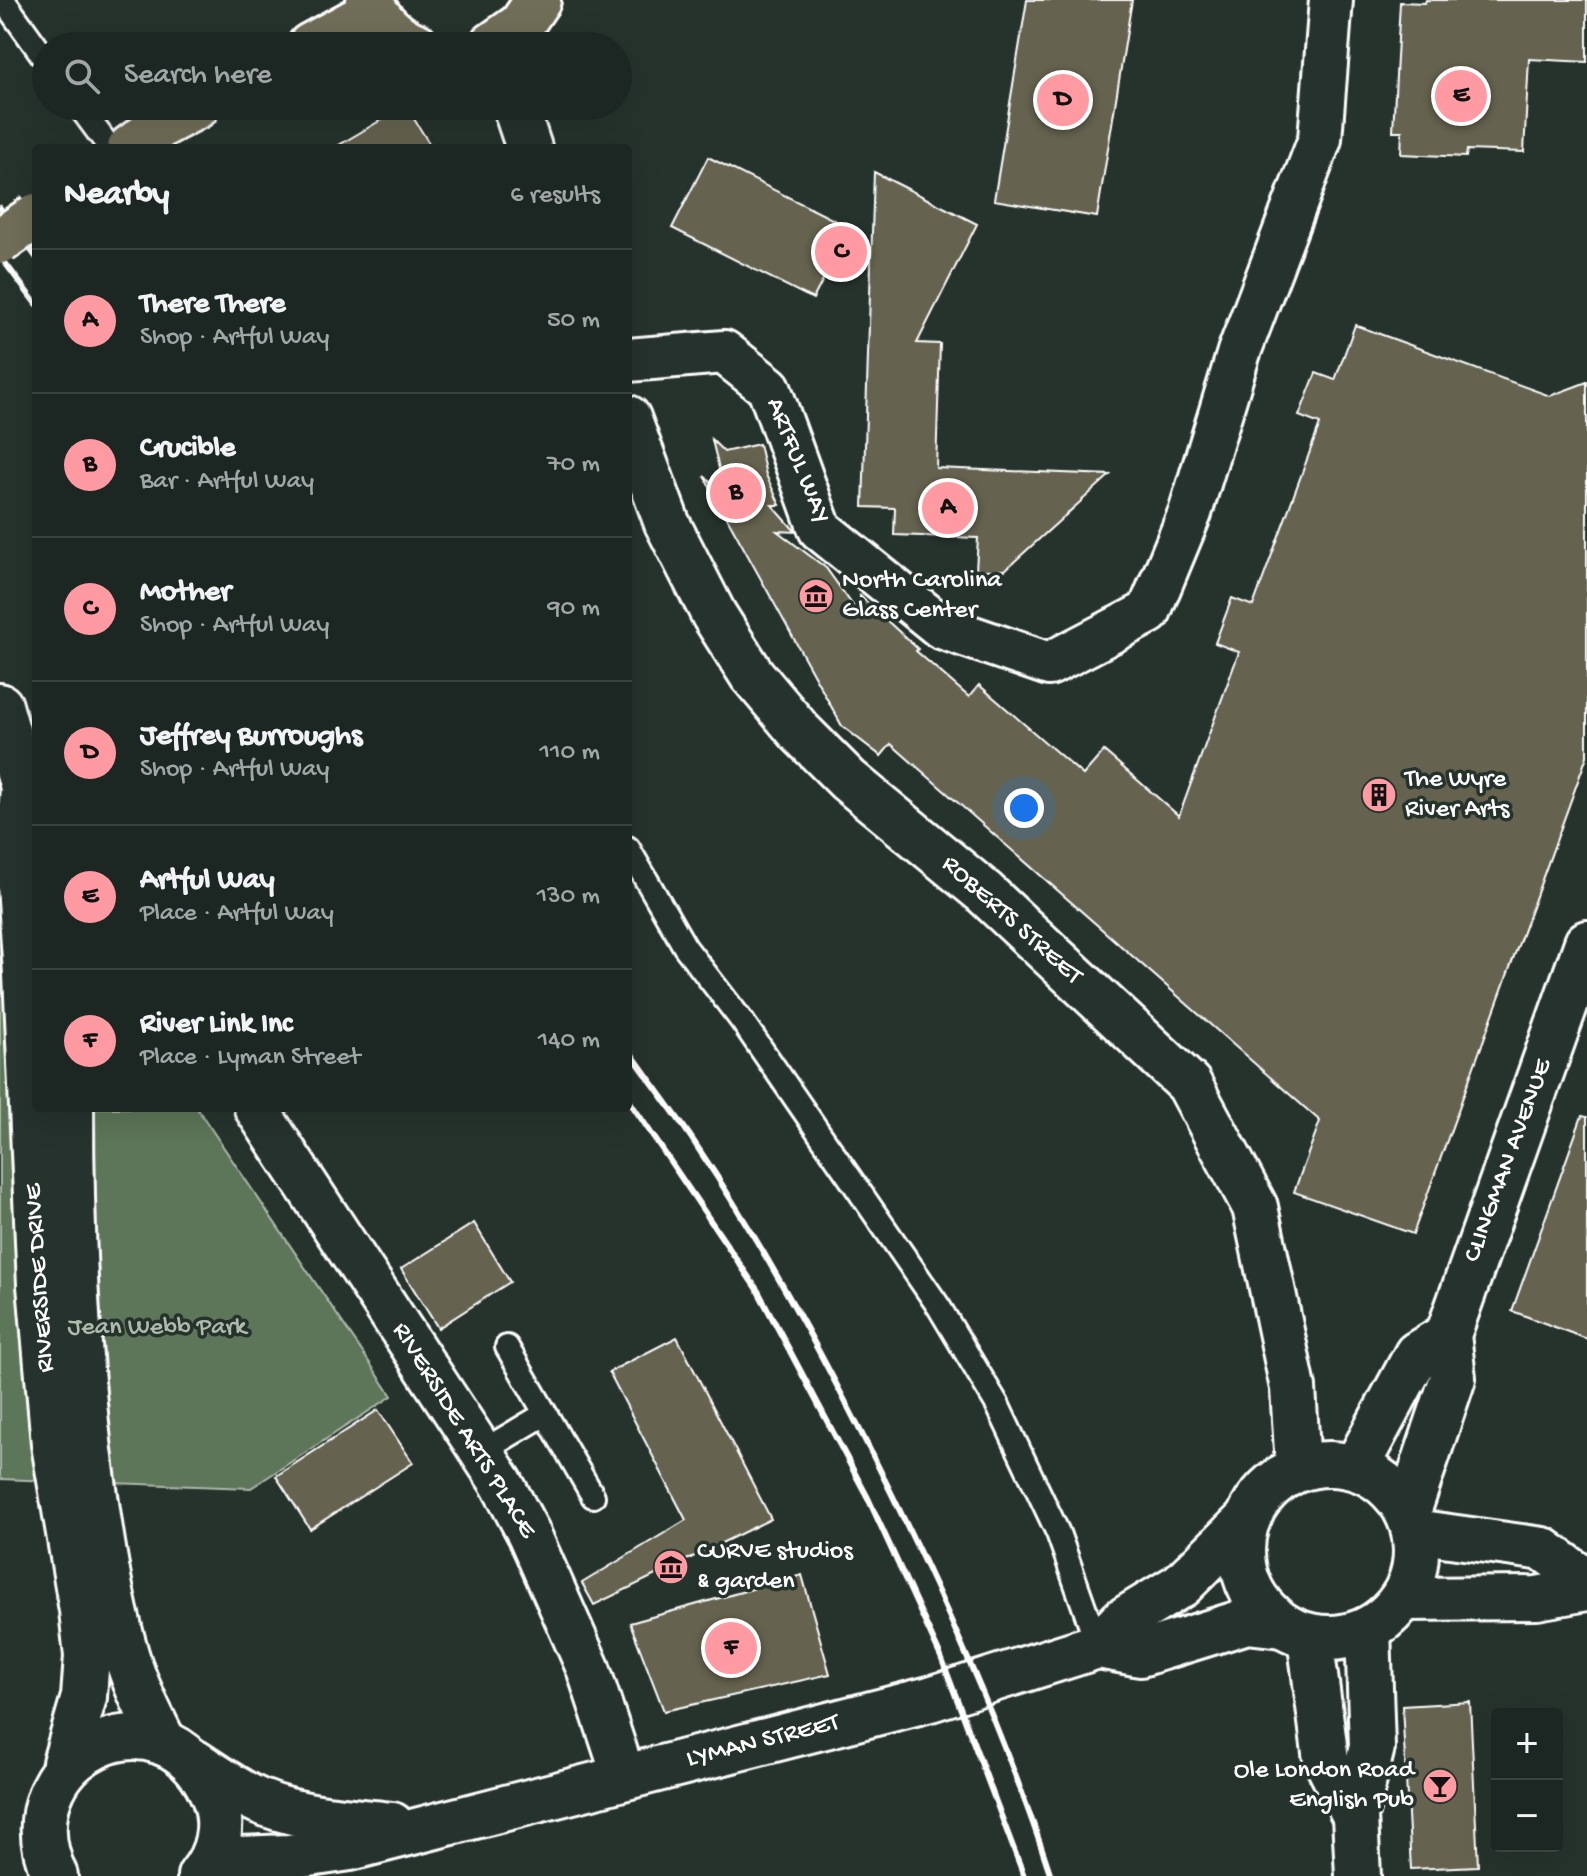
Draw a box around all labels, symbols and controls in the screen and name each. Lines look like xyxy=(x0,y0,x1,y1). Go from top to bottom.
search box xyxy=(32,32,632,120)
icon: search xyxy=(60,54,104,98)
text: Search here xyxy=(124,59,272,94)
pin: E xyxy=(1435,66,1487,126)
pin: D xyxy=(1037,70,1089,130)
text: Nearby xyxy=(64,176,169,216)
text: 6 results xyxy=(510,181,600,212)
pin: C xyxy=(815,222,867,282)
text: There There xyxy=(140,288,286,323)
text: A xyxy=(82,306,98,337)
text: 50 m xyxy=(547,306,600,337)
text: Shop · Artful Way xyxy=(140,323,329,354)
street label: ARTFUL WAY xyxy=(758,394,836,528)
text: Crucible xyxy=(140,432,236,467)
text: B xyxy=(83,450,97,481)
text: 70 m xyxy=(547,450,600,481)
pin: B xyxy=(710,463,762,523)
text: Bar · Artful Way xyxy=(140,467,314,498)
pin: A xyxy=(922,478,974,538)
place label: North Carolina Glass Center xyxy=(842,566,1003,627)
text: Mother xyxy=(140,576,231,611)
museum icon: North Carolina Glass Center xyxy=(797,577,835,615)
text: C xyxy=(83,594,97,625)
text: 90 m xyxy=(548,594,600,625)
text: Shop · Artful Way xyxy=(140,611,329,642)
text: Jeffrey Burroughs xyxy=(140,720,362,755)
text: D xyxy=(82,738,98,769)
text: 110 m xyxy=(540,738,600,769)
text: Shop · Artful Way xyxy=(140,755,329,786)
place label: The Wyre River Arts xyxy=(1403,765,1511,826)
building icon: The Wyre River Arts xyxy=(1360,776,1398,814)
your location xyxy=(1004,788,1044,828)
street label: ROBERTS STREET xyxy=(934,850,1089,993)
text: Artful Way xyxy=(140,864,274,899)
text: E xyxy=(82,882,98,913)
text: 130 m xyxy=(537,882,600,913)
text: Place · Artful Way xyxy=(140,899,334,930)
text: River Link Inc xyxy=(140,1008,293,1043)
text: F xyxy=(83,1026,97,1057)
text: 140 m xyxy=(538,1026,600,1057)
text: Place · Lyman Street xyxy=(140,1043,360,1074)
street label: CLINGMAN AVENUE xyxy=(1458,1054,1560,1267)
street label: RIVERSIDE DRIVE xyxy=(19,1182,63,1373)
park label: Jean Webb Park xyxy=(68,1313,249,1344)
street label: RIVERSIDE ARTS PLACE xyxy=(384,1317,542,1545)
place label: CURVE studios & garden xyxy=(697,1537,854,1598)
museum icon: CURVE studios & garden xyxy=(652,1548,690,1586)
pin: F xyxy=(705,1618,757,1678)
street label: LYMAN STREET xyxy=(683,1708,843,1776)
map controls xyxy=(1491,1708,1563,1852)
button: + xyxy=(1491,1708,1563,1780)
place label: Ole London Road English Pub xyxy=(1234,1756,1416,1817)
bar icon: Ole London Road English Pub xyxy=(1421,1767,1459,1805)
button: − xyxy=(1491,1780,1563,1852)

